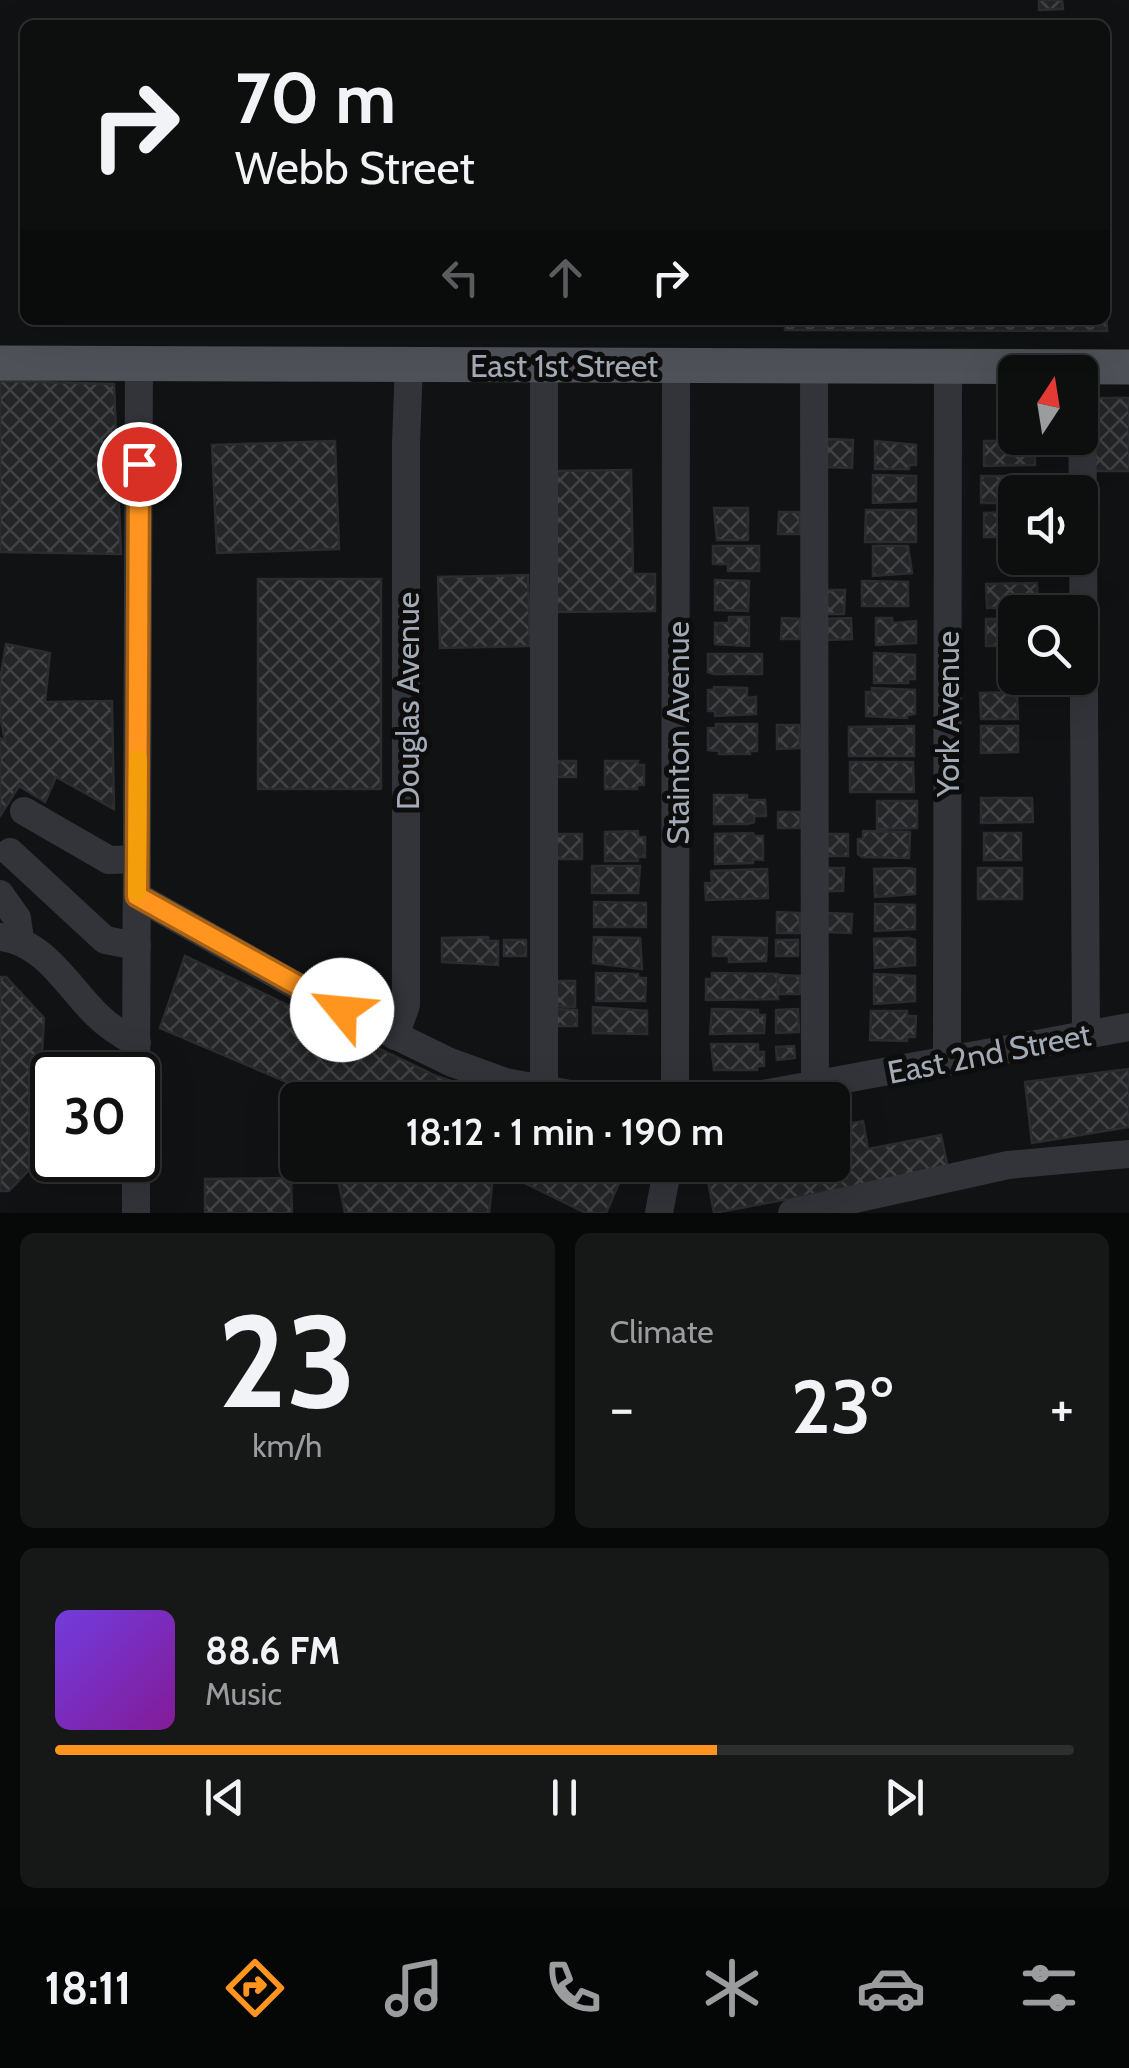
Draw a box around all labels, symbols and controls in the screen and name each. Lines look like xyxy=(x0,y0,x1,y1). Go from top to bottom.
text: 70 m xyxy=(235,55,396,141)
icon: right xyxy=(70,60,200,190)
text: Webb Street xyxy=(235,141,475,195)
icon: left xyxy=(433,250,488,305)
icon: ahead xyxy=(538,250,593,305)
icon: right xyxy=(643,250,698,305)
street label: East 1st Street xyxy=(470,346,658,385)
north arrow xyxy=(998,355,1098,455)
map controls xyxy=(998,355,1098,695)
pin xyxy=(97,422,182,507)
icon: arrive xyxy=(112,437,167,492)
button: sound xyxy=(998,475,1098,575)
street label: Douglas Avenue xyxy=(388,592,427,810)
button: search xyxy=(998,595,1098,695)
street label: Stainton Avenue xyxy=(658,621,697,845)
street label: York Avenue xyxy=(928,631,967,798)
position arrow xyxy=(290,958,394,1062)
street label: East 2nd Street xyxy=(884,1014,1094,1092)
speed limit sign: 30 xyxy=(30,1052,160,1182)
text: 18:12 · 1 min · 190 m xyxy=(406,1108,724,1155)
text: 23 xyxy=(218,1282,357,1440)
text: Climate xyxy=(610,1312,714,1351)
text: 23° xyxy=(791,1361,893,1452)
text: − xyxy=(610,1374,634,1441)
text: + xyxy=(1050,1374,1074,1441)
text: km/h xyxy=(252,1426,322,1465)
text: 88.6 FM xyxy=(205,1627,340,1674)
text: Music xyxy=(205,1674,282,1713)
icon: previous xyxy=(197,1770,252,1825)
icon: pause xyxy=(537,1770,592,1825)
icon: next xyxy=(877,1770,932,1825)
icon: directions xyxy=(220,1953,290,2023)
icon: music xyxy=(379,1953,449,2023)
icon: phone xyxy=(538,1953,608,2023)
icon: climate xyxy=(697,1953,767,2023)
icon: car xyxy=(856,1953,926,2023)
icon: filters xyxy=(1014,1953,1084,2023)
text: 18:11 xyxy=(44,1961,131,2015)

